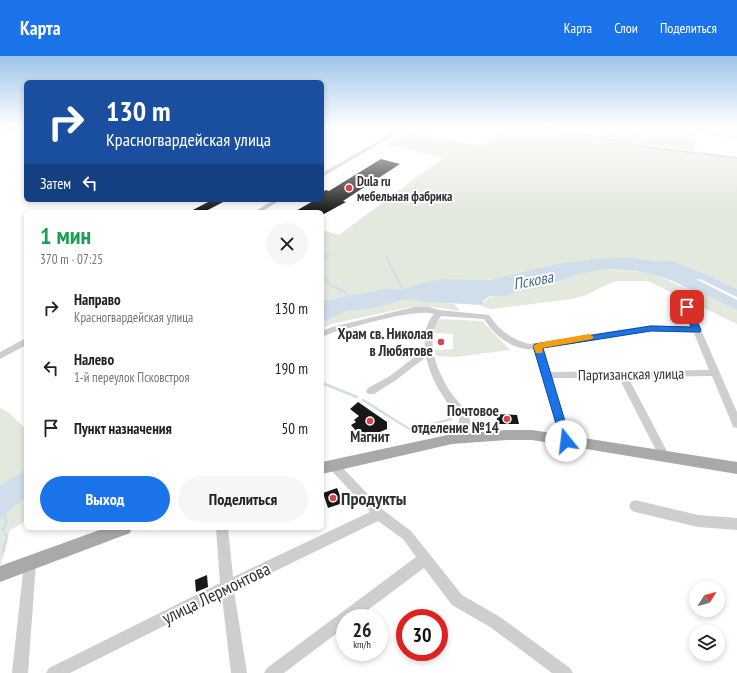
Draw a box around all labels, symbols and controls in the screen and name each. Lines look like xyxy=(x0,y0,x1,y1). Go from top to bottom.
text: Карта xyxy=(20,16,61,40)
text: Карта xyxy=(564,19,592,37)
text: Слои xyxy=(614,19,638,37)
text: Поделиться xyxy=(660,19,717,37)
text: 130 m xyxy=(106,92,170,129)
icon: right xyxy=(40,96,92,148)
text: Красногвардейская улица xyxy=(106,128,271,151)
icon: left xyxy=(79,172,101,194)
place label: Dula ru мебельная фабрика xyxy=(357,173,452,205)
text: Затем xyxy=(40,174,71,193)
marker: Dula ru мебельная фабрика xyxy=(344,183,354,193)
text: 1 мин xyxy=(40,220,91,251)
button: close xyxy=(266,223,308,265)
text: 370 m · 07:25 xyxy=(40,251,103,268)
water label: Пскова xyxy=(511,266,556,294)
text: Направо xyxy=(74,290,121,309)
pin xyxy=(670,290,704,324)
icon: arrive xyxy=(676,296,698,318)
icon: right xyxy=(40,297,62,319)
text: 130 m xyxy=(275,299,308,318)
text: Красногвардейская улица xyxy=(74,309,193,326)
place label: Храм св. Николая в Любятове xyxy=(338,324,433,360)
marker: Храм св. Николая в Любятове xyxy=(436,337,446,347)
text: Налево xyxy=(74,350,114,369)
icon: left xyxy=(40,357,62,379)
text: 190 m xyxy=(275,359,308,378)
street label: Партизанская улица xyxy=(578,364,684,384)
text: 1-й переулок Псковстроя xyxy=(74,369,190,386)
place label: Почтовое отделение №14 xyxy=(411,401,499,437)
marker: Почтовое отделение №14 xyxy=(502,414,512,424)
marker: Магнит xyxy=(365,416,375,426)
icon: arrive xyxy=(40,417,62,439)
text: Пункт назначения xyxy=(74,419,172,438)
text: 50 m xyxy=(282,419,308,438)
position arrow xyxy=(545,420,587,462)
place label: Магнит xyxy=(350,427,391,446)
button: Выход xyxy=(40,476,170,522)
button: Поделиться xyxy=(178,476,308,522)
place label: Продукты xyxy=(341,487,406,510)
marker: Продукты xyxy=(328,493,338,503)
street label: улица Лермонтова xyxy=(158,557,274,629)
north arrow xyxy=(689,581,725,617)
map controls xyxy=(689,581,725,661)
speed limit sign: 30 xyxy=(396,609,448,661)
text: 26 xyxy=(352,617,372,643)
button: layers xyxy=(689,625,725,661)
text: km/h xyxy=(353,638,371,651)

